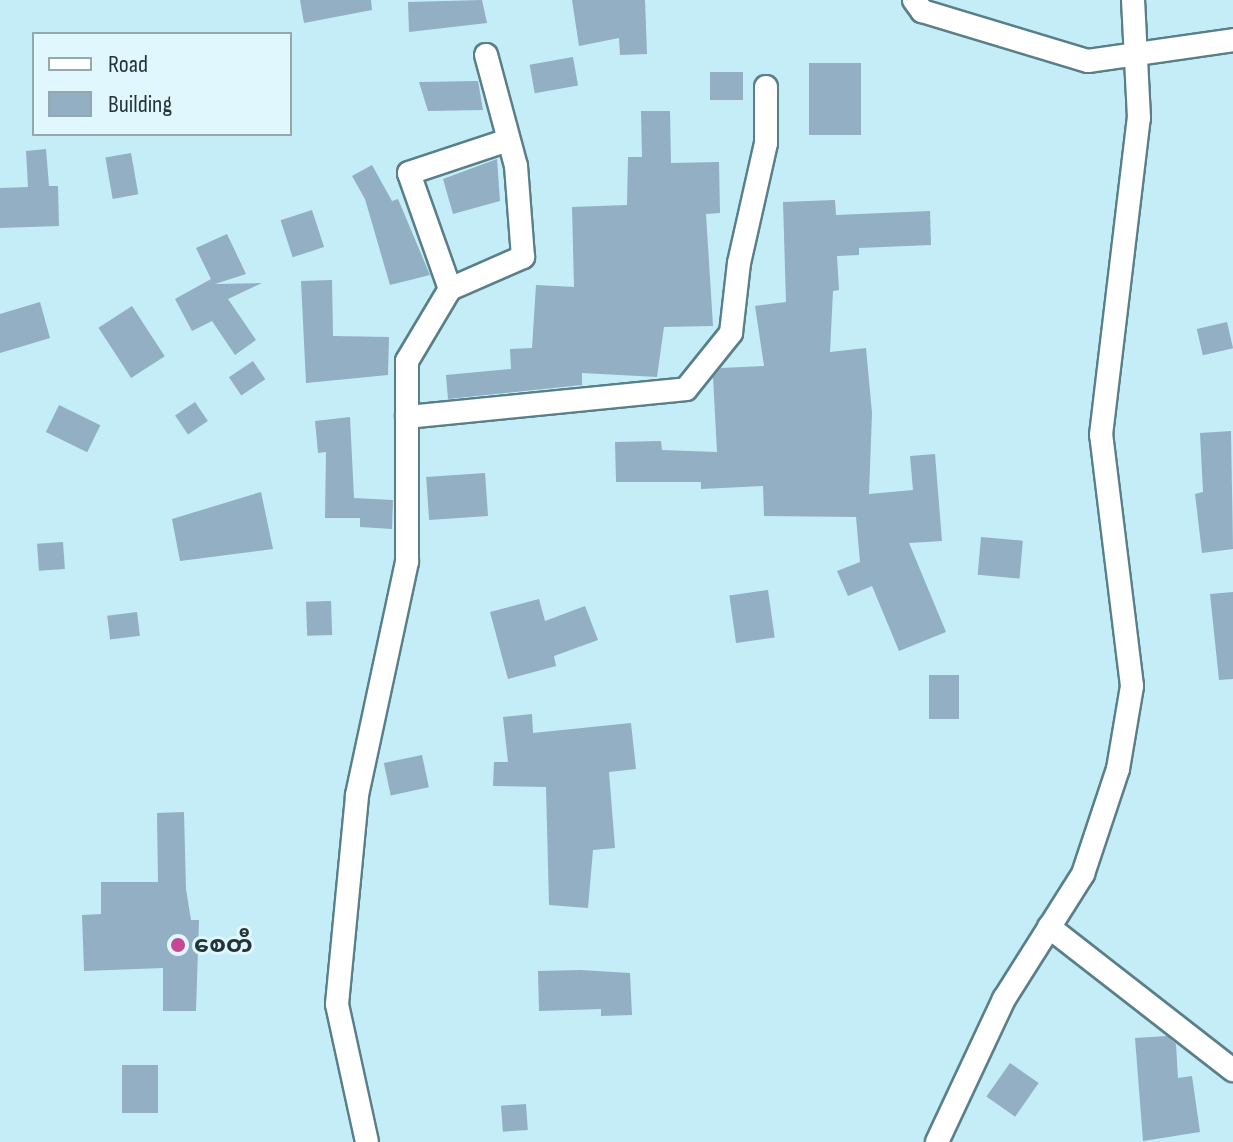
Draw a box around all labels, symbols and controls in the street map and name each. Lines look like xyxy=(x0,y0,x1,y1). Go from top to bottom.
legend xyxy=(32,32,292,136)
text: Road xyxy=(108,50,148,79)
text: Building xyxy=(108,90,172,119)
place label: စေတီ xyxy=(194,931,253,959)
marker: စေတီ xyxy=(169,936,187,954)

